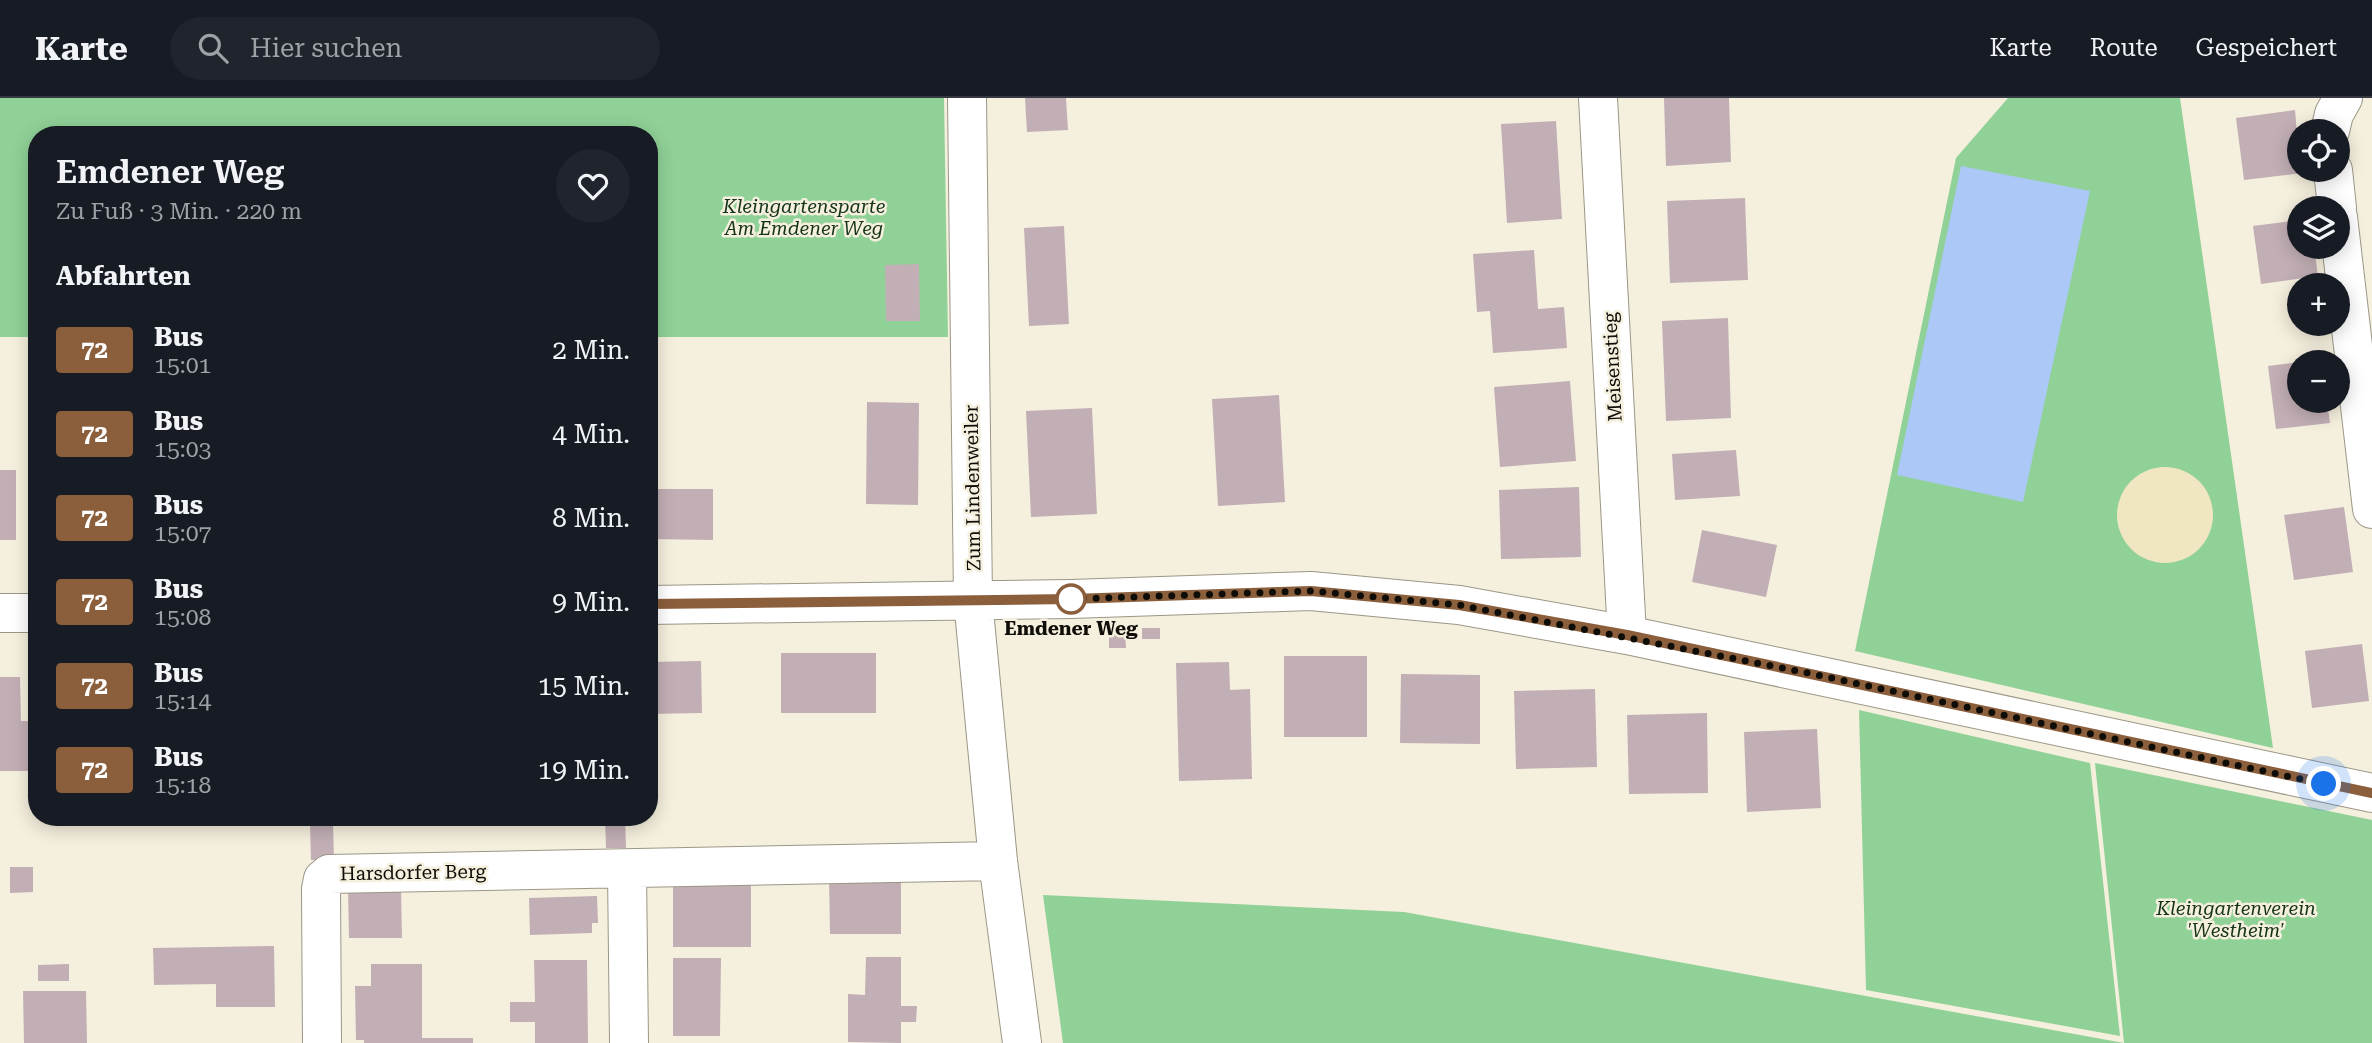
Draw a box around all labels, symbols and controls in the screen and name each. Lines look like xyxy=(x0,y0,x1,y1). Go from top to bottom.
search box xyxy=(170,17,660,80)
text: Karte xyxy=(35,29,128,68)
icon: search xyxy=(194,29,232,67)
text: Hier suchen xyxy=(250,33,402,63)
text: Karte xyxy=(1989,34,2052,62)
text: Route xyxy=(2090,34,2158,62)
text: Gespeichert xyxy=(2196,34,2337,62)
map controls xyxy=(2287,119,2350,413)
button: locate xyxy=(2287,119,2350,182)
button: heart xyxy=(556,149,630,223)
text: Emdener Weg xyxy=(56,152,284,191)
park label: Kleingartensparte Am Emdener Weg xyxy=(722,195,886,240)
button: layers xyxy=(2287,196,2350,259)
text: Zu Fuß · 3 Min. · 220 m xyxy=(56,198,302,225)
text: Abfahrten xyxy=(56,261,191,291)
button: + xyxy=(2287,273,2350,336)
street label: Meisenstieg xyxy=(1598,312,1627,422)
text: Bus xyxy=(154,322,203,352)
text: 2 Min. xyxy=(552,335,630,365)
text: 72 xyxy=(81,336,108,364)
button: − xyxy=(2287,350,2350,413)
text: 15:01 xyxy=(154,352,211,379)
street label: Zum Lindenweiler xyxy=(960,404,985,571)
text: Bus xyxy=(154,406,203,436)
text: 4 Min. xyxy=(552,419,630,449)
text: 72 xyxy=(81,420,108,448)
text: 15:03 xyxy=(154,436,211,463)
text: Bus xyxy=(154,490,203,520)
text: 8 Min. xyxy=(552,503,630,533)
text: 72 xyxy=(81,504,108,532)
text: 15:07 xyxy=(154,520,211,547)
text: Bus xyxy=(154,574,203,604)
marker: Emdener Weg xyxy=(1056,584,1086,614)
text: 9 Min. xyxy=(552,587,630,617)
text: 72 xyxy=(81,588,108,616)
text: 15:08 xyxy=(154,604,211,631)
place label: Emdener Weg xyxy=(1004,617,1138,640)
text: Bus xyxy=(154,658,203,688)
text: 15 Min. xyxy=(538,671,630,701)
text: 72 xyxy=(81,672,108,700)
text: 15:14 xyxy=(154,688,211,715)
text: Bus xyxy=(154,742,203,772)
text: 19 Min. xyxy=(538,755,630,785)
text: 72 xyxy=(81,756,108,784)
your location xyxy=(2306,766,2341,801)
text: 15:18 xyxy=(154,772,211,799)
street label: Harsdorfer Berg xyxy=(340,860,487,885)
park label: Kleingartenverein 'Westheim' xyxy=(2155,897,2316,942)

